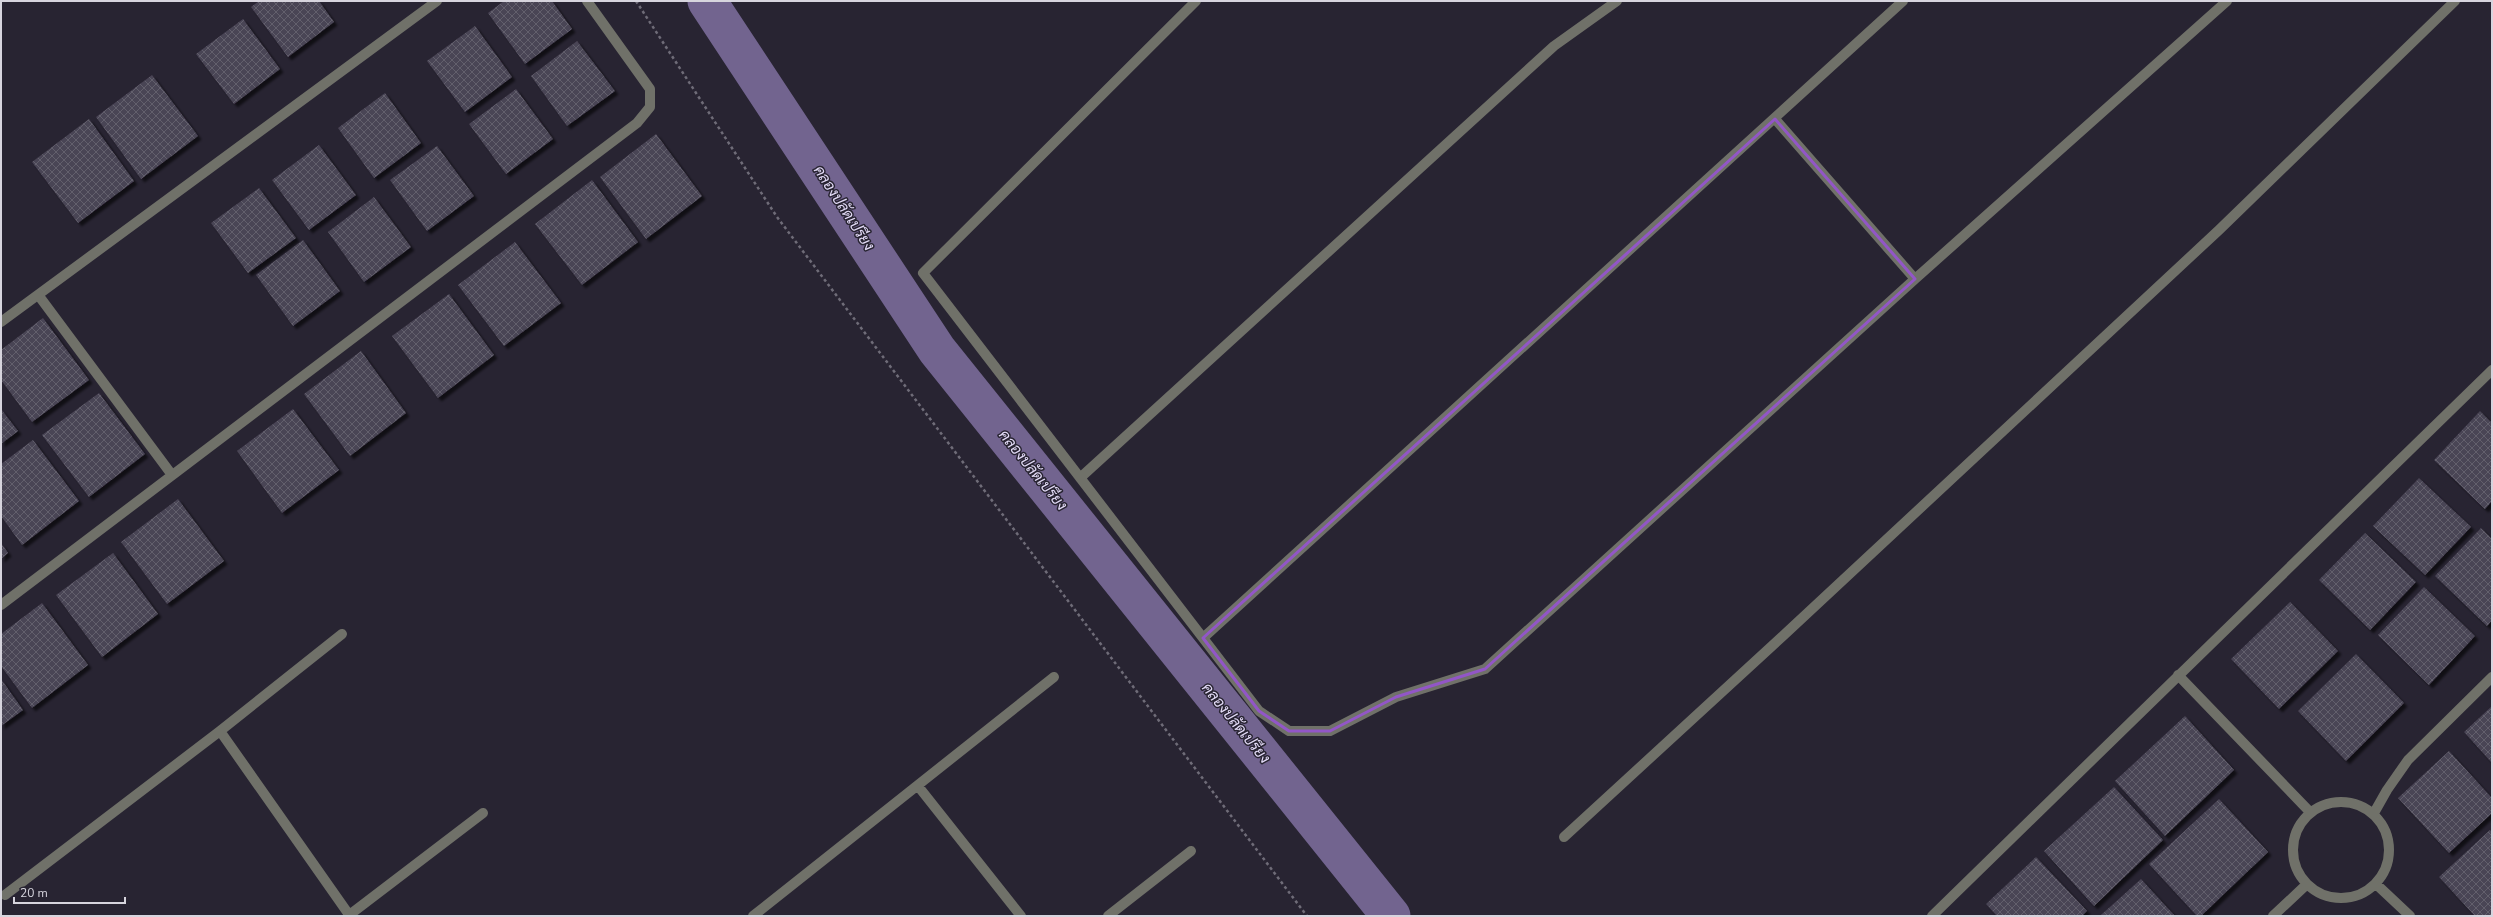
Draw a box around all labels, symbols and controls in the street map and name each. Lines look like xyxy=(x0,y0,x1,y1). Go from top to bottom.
water label: คลองปลัดเปรียง xyxy=(809,161,879,255)
water label: คลองปลัดเปรียง xyxy=(994,426,1072,514)
water label: คลองปลัดเปรียง xyxy=(1197,679,1275,767)
scale bar xyxy=(14,879,125,905)
text: 20 m xyxy=(20,885,48,901)

